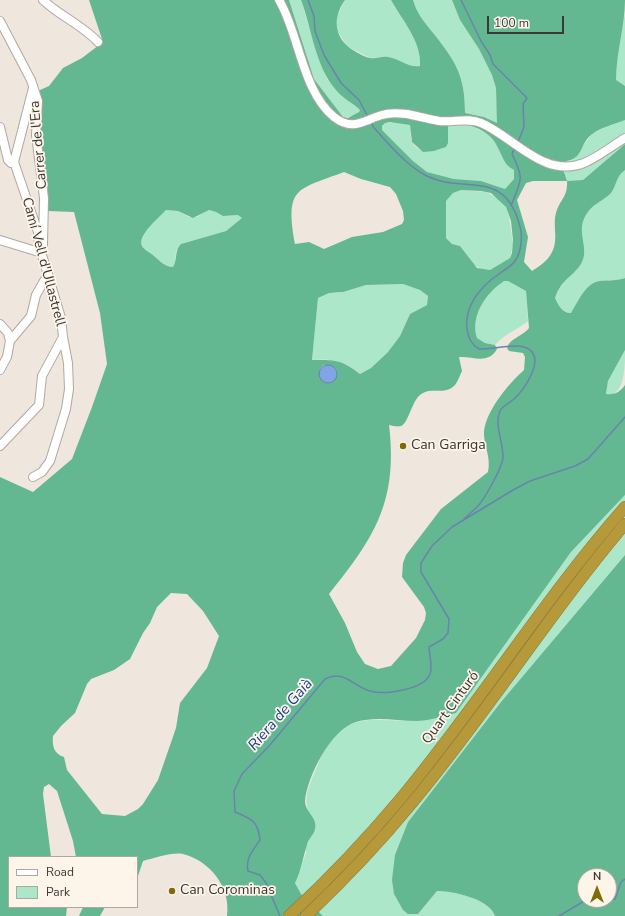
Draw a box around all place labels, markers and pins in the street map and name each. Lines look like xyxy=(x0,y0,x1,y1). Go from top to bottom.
place label: Can Garriga xyxy=(411,438,486,454)
marker: Can Garriga xyxy=(398,441,408,451)
place label: Can Corominas xyxy=(180,883,275,899)
marker: Can Corominas xyxy=(167,886,177,896)

